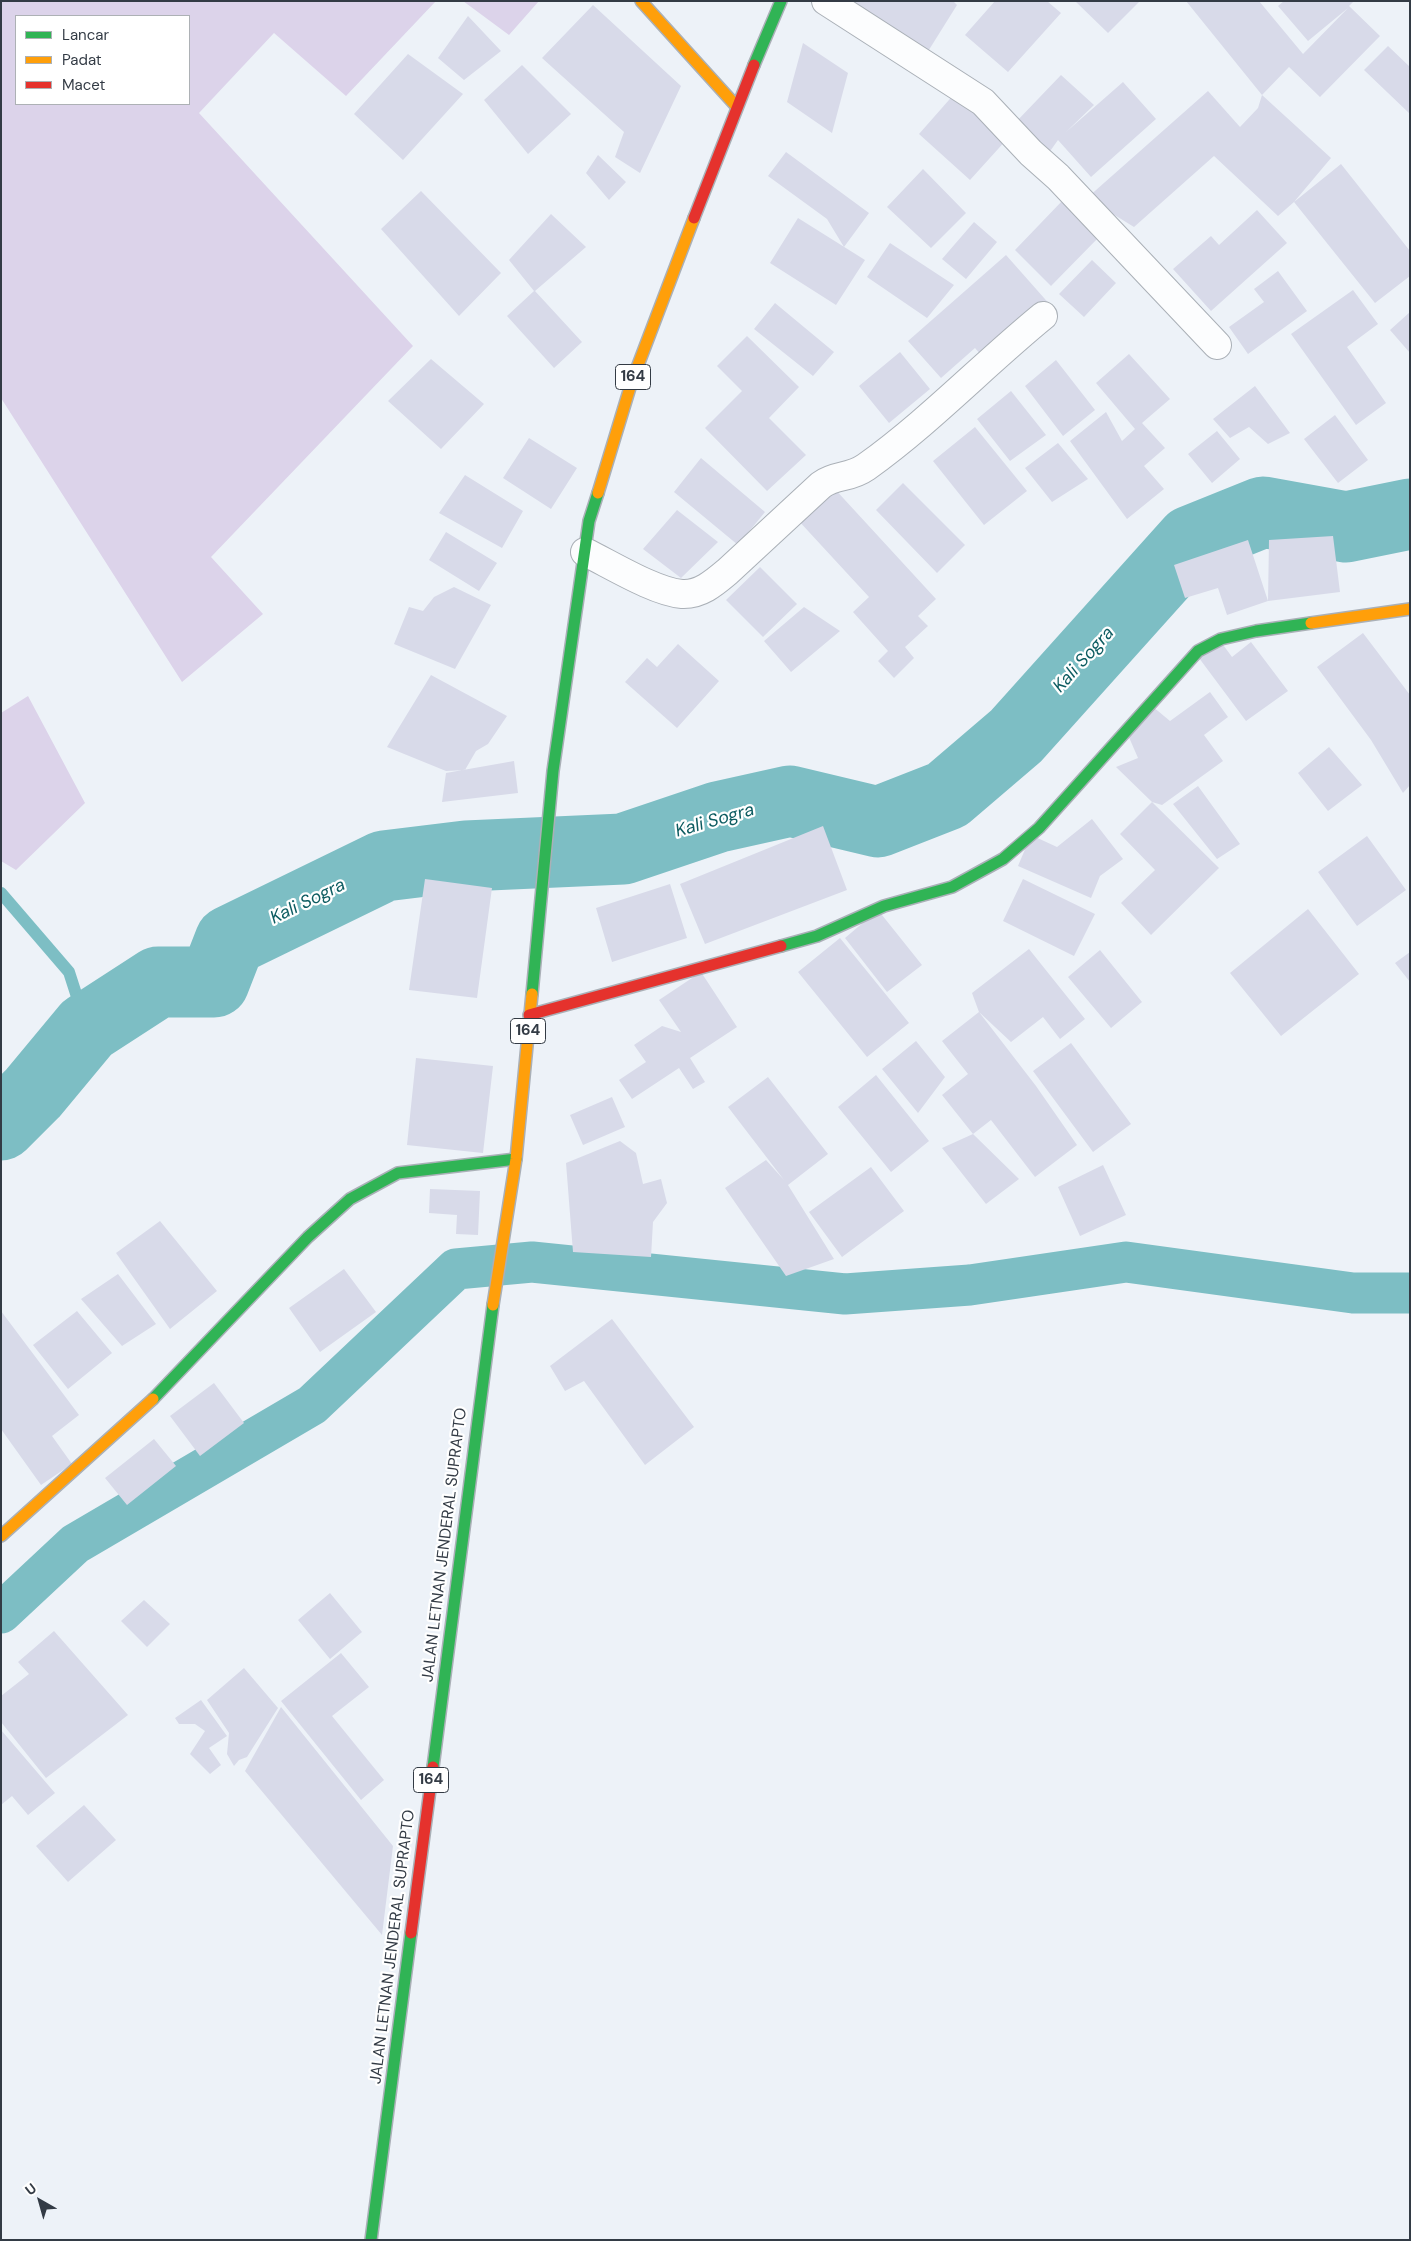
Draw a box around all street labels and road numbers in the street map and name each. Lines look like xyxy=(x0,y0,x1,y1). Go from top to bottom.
road number: 164 xyxy=(616,364,650,390)
road number: 164 xyxy=(510,1018,546,1044)
street label: JALAN LETNAN JENDERAL SUPRAPTO xyxy=(419,1407,471,1683)
road number: 164 xyxy=(414,1768,448,1792)
street label: JALAN LETNAN JENDERAL SUPRAPTO xyxy=(367,1809,419,2085)

